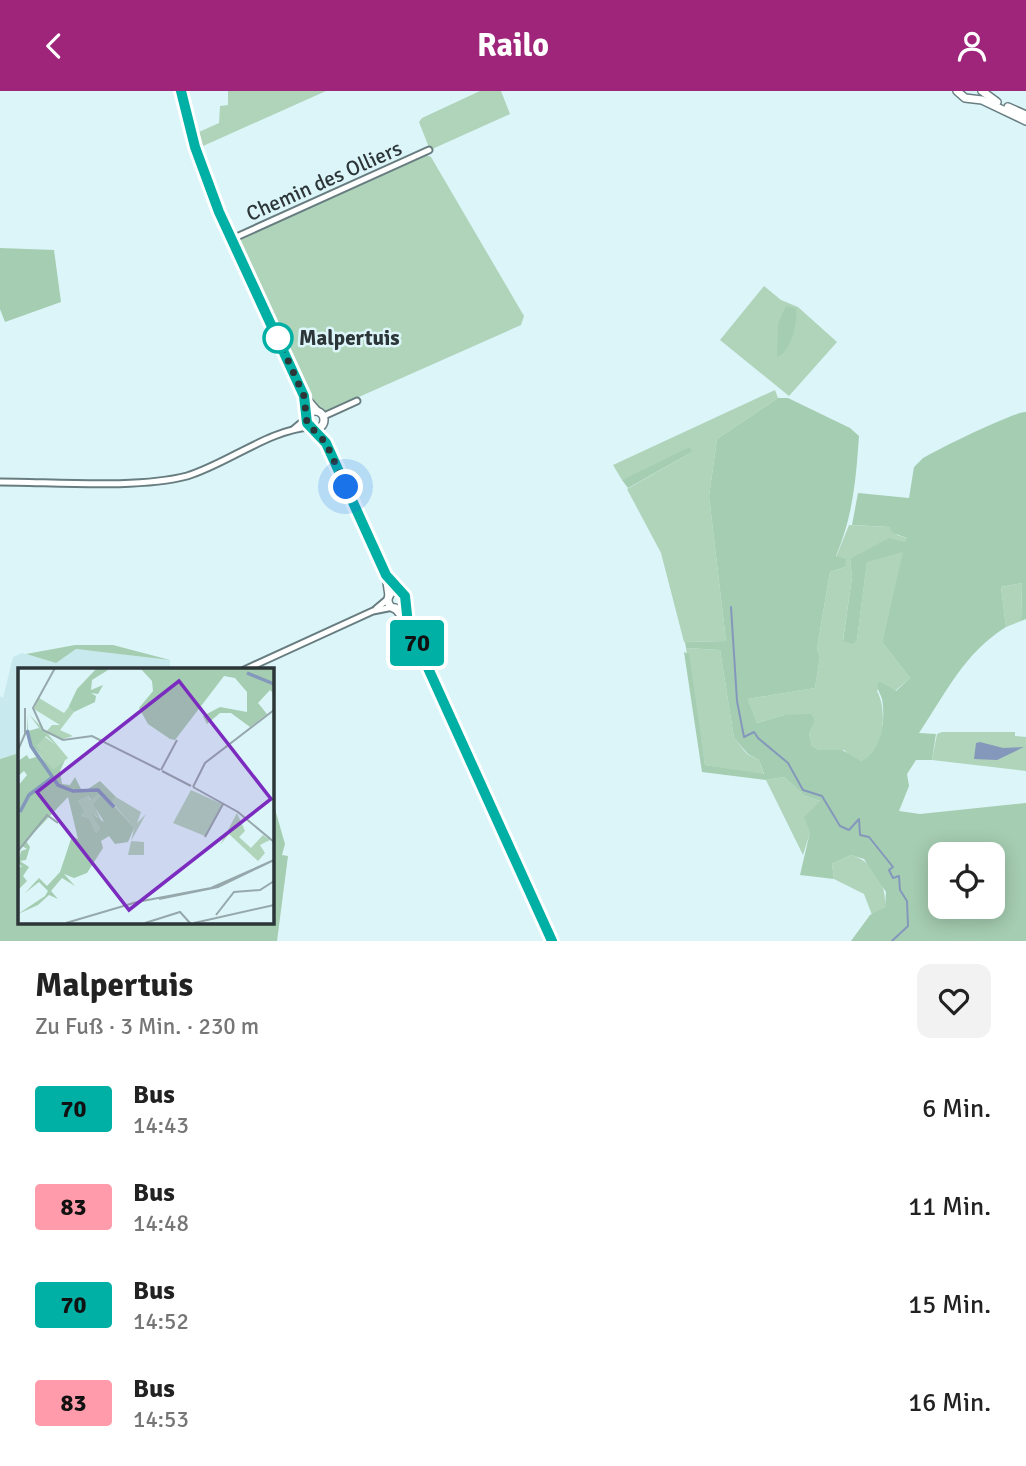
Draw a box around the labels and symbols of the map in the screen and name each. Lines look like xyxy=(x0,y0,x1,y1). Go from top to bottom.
street label: Chemin des Olliers xyxy=(242,135,406,227)
marker: Malpertuis xyxy=(263,323,293,353)
place label: Malpertuis xyxy=(299,325,400,351)
your location xyxy=(328,469,363,504)
line badge: 70 xyxy=(386,620,448,666)
inset map xyxy=(18,668,273,923)

